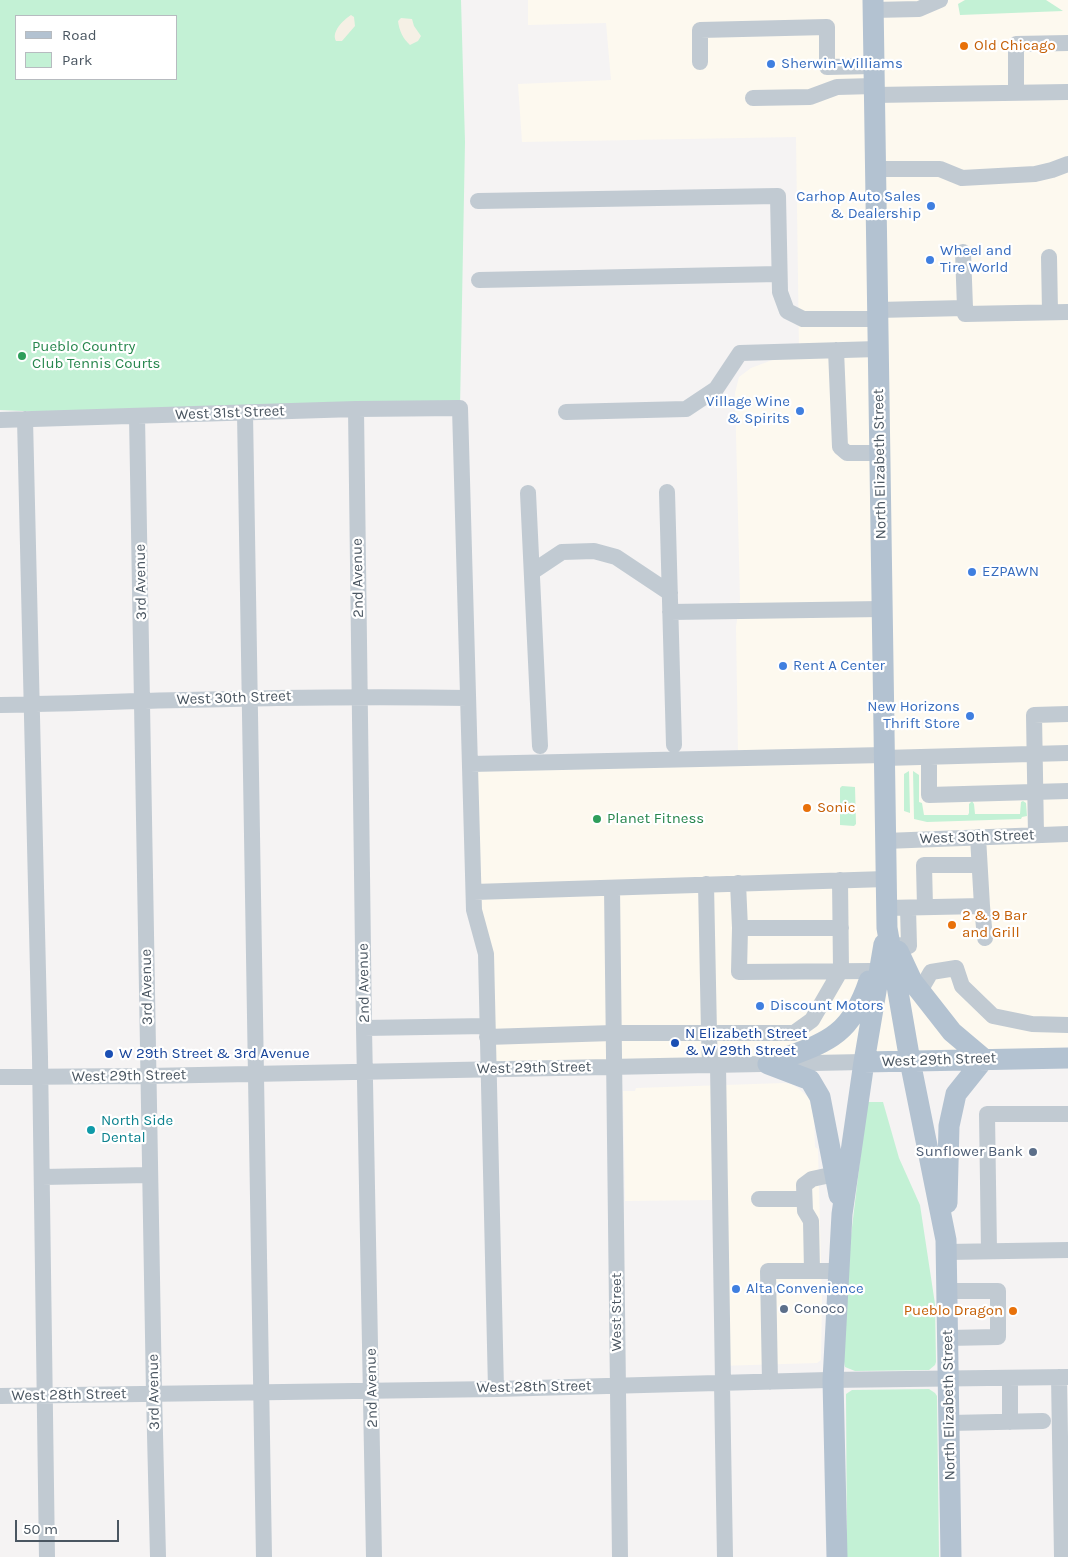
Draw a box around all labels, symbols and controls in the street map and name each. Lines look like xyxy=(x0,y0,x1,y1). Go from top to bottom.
legend xyxy=(15,15,178,80)
text: Road xyxy=(62,26,97,44)
place label: Old Chicago xyxy=(974,37,1056,55)
marker: Old Chicago xyxy=(958,40,970,52)
text: Park xyxy=(62,51,92,69)
place label: Sherwin-Williams xyxy=(781,55,903,73)
marker: Sherwin-Williams xyxy=(765,58,777,70)
place label: Carhop Auto Sales & Dealership xyxy=(796,188,921,223)
marker: Carhop Auto Sales & Dealership xyxy=(925,200,937,212)
place label: Wheel and Tire World xyxy=(940,242,1012,277)
marker: Wheel and Tire World xyxy=(924,254,936,266)
place label: Pueblo Country Club Tennis Courts xyxy=(32,338,160,373)
marker: Pueblo Country Club Tennis Courts xyxy=(16,350,28,362)
street label: North Elizabeth Street xyxy=(870,389,890,539)
place label: Village Wine & Spirits xyxy=(706,393,790,428)
street label: West 31st Street xyxy=(175,402,285,424)
marker: Village Wine & Spirits xyxy=(794,405,806,417)
street label: 2nd Avenue xyxy=(348,538,368,618)
street label: 3rd Avenue xyxy=(131,544,151,620)
place label: EZPAWN xyxy=(982,563,1039,581)
marker: EZPAWN xyxy=(966,566,978,578)
place label: Rent A Center xyxy=(793,657,885,675)
marker: Rent A Center xyxy=(777,660,789,672)
street label: West 30th Street xyxy=(176,687,292,709)
place label: New Horizons Thrift Store xyxy=(867,698,960,733)
marker: New Horizons Thrift Store xyxy=(964,710,976,722)
place label: Sonic xyxy=(817,799,856,817)
marker: Sonic xyxy=(801,802,813,814)
place label: Planet Fitness xyxy=(607,810,704,828)
marker: Planet Fitness xyxy=(591,813,603,825)
street label: West 30th Street xyxy=(919,826,1035,848)
place label: 2 & 9 Bar and Grill xyxy=(962,907,1027,942)
marker: 2 & 9 Bar and Grill xyxy=(946,919,958,931)
street label: 2nd Avenue xyxy=(354,943,374,1023)
street label: 3rd Avenue xyxy=(137,949,157,1025)
place label: Discount Motors xyxy=(770,997,884,1015)
marker: Discount Motors xyxy=(754,1000,766,1012)
place label: N Elizabeth Street & W 29th Street xyxy=(685,1025,807,1060)
marker: N Elizabeth Street & W 29th Street xyxy=(669,1037,681,1049)
place label: W 29th Street & 3rd Avenue xyxy=(119,1045,310,1063)
marker: W 29th Street & 3rd Avenue xyxy=(103,1048,115,1060)
street label: West 29th Street xyxy=(881,1049,997,1071)
street label: West 29th Street xyxy=(477,1058,591,1078)
street label: West 29th Street xyxy=(72,1066,186,1086)
place label: North Side Dental xyxy=(101,1112,173,1147)
marker: North Side Dental xyxy=(85,1124,97,1136)
place label: Sunflower Bank xyxy=(916,1143,1023,1161)
marker: Sunflower Bank xyxy=(1027,1146,1039,1158)
street label: West Street xyxy=(608,1273,626,1351)
place label: Alta Convenience xyxy=(746,1280,864,1298)
marker: Alta Convenience xyxy=(730,1283,742,1295)
place label: Conoco xyxy=(794,1300,845,1318)
place label: Pueblo Dragon xyxy=(904,1302,1003,1320)
marker: Conoco xyxy=(778,1303,790,1315)
marker: Pueblo Dragon xyxy=(1007,1305,1019,1317)
street label: North Elizabeth Street xyxy=(939,1330,959,1480)
street label: 2nd Avenue xyxy=(362,1348,382,1428)
street label: 3rd Avenue xyxy=(144,1354,164,1430)
street label: West 28th Street xyxy=(476,1377,592,1397)
street label: West 28th Street xyxy=(11,1385,127,1405)
scale bar xyxy=(18,1510,121,1542)
text: 50 m xyxy=(23,1520,58,1538)

